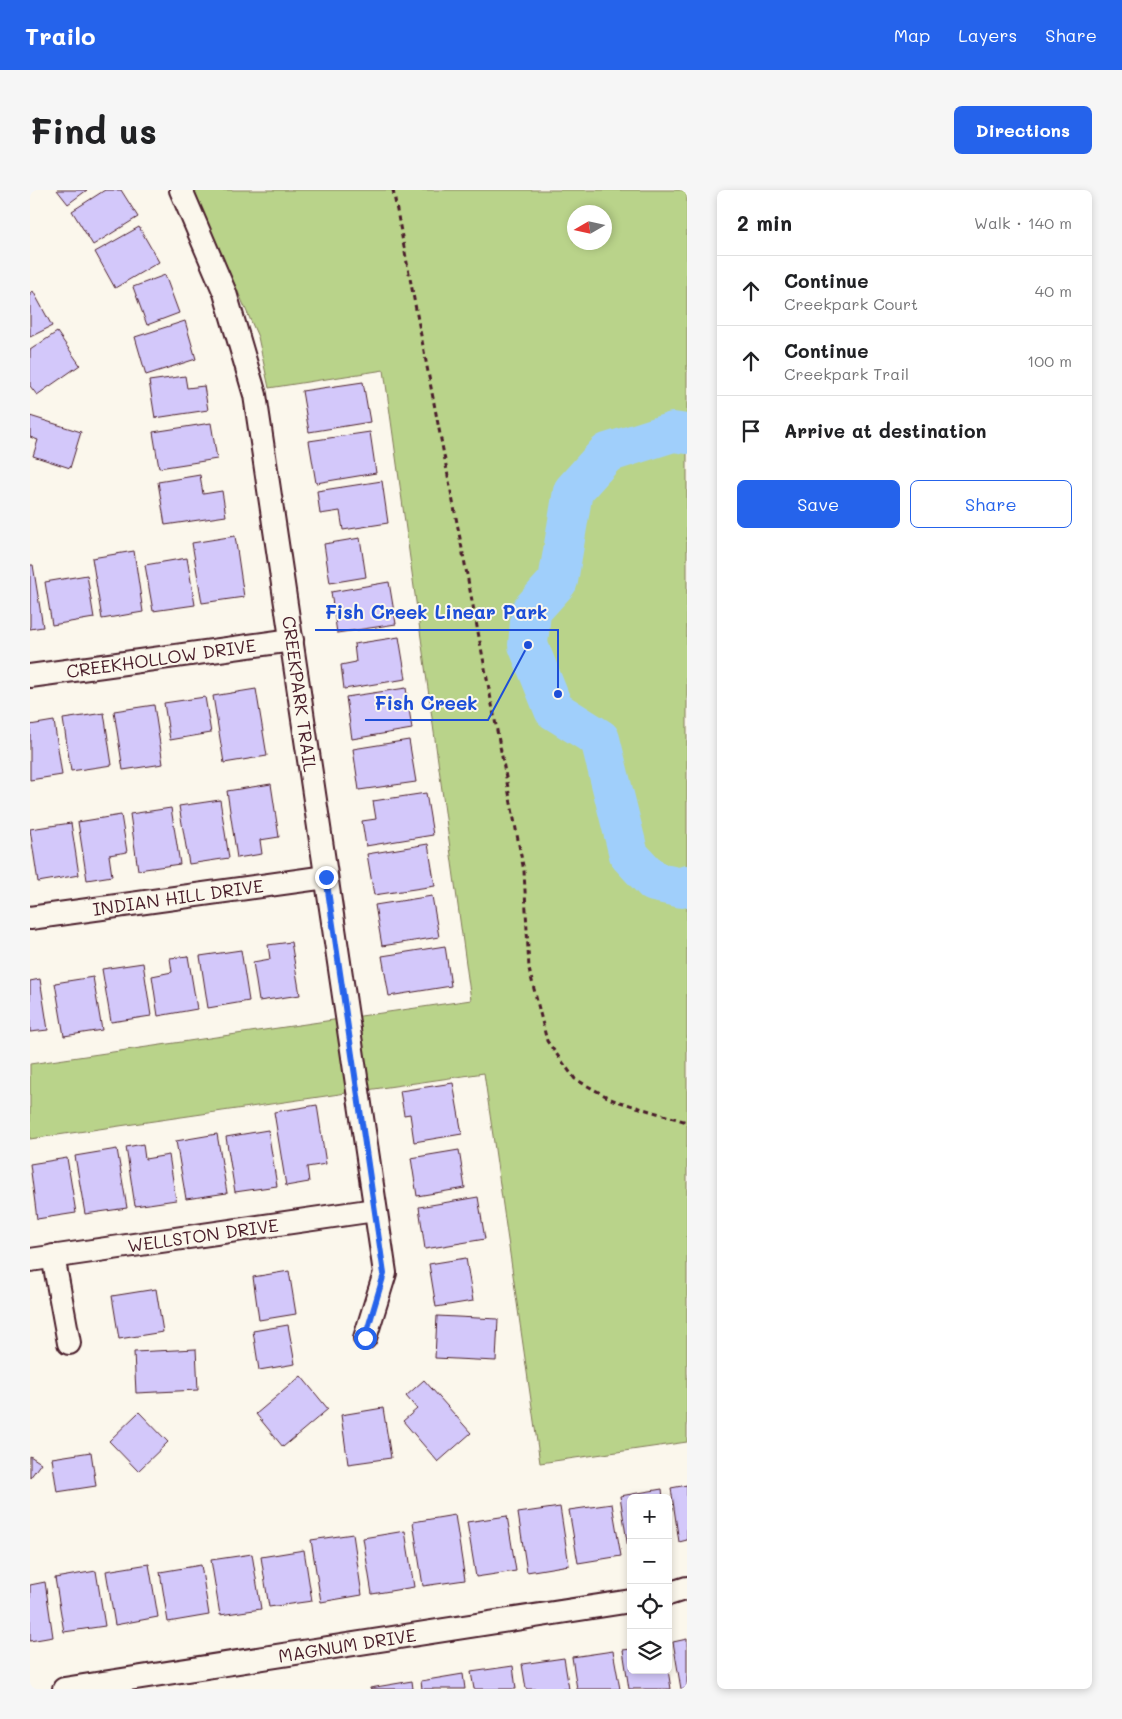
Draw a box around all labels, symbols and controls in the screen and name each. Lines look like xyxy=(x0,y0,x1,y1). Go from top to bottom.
text: Trailo xyxy=(25,20,96,51)
text: Map xyxy=(894,23,930,47)
text: Layers xyxy=(958,23,1017,47)
text: Share xyxy=(1045,23,1097,47)
button: Directions xyxy=(954,106,1092,154)
text: Find us xyxy=(30,107,157,153)
north arrow xyxy=(567,205,612,250)
text: 2 min xyxy=(737,209,792,236)
text: Walk · 140 m xyxy=(974,212,1072,233)
text: Continue xyxy=(784,268,869,293)
icon: ahead xyxy=(737,277,765,305)
text: 40 m xyxy=(1035,280,1072,301)
text: Creekpark Court xyxy=(784,293,918,314)
text: Continue xyxy=(784,338,869,363)
icon: ahead xyxy=(737,347,765,375)
text: 100 m xyxy=(1027,350,1072,371)
text: Creekpark Trail xyxy=(784,363,909,384)
icon: arrive xyxy=(737,417,765,445)
text: Arrive at destination xyxy=(784,418,987,443)
button: Save xyxy=(737,480,900,528)
button: Share xyxy=(910,480,1072,528)
callout: Fish Creek Linear Park xyxy=(315,596,558,630)
text: Fish Creek Linear Park xyxy=(325,599,547,624)
street label: CREEKPARK TRAIL xyxy=(277,614,323,774)
street label: CREEKHOLLOW DRIVE xyxy=(65,633,257,683)
callout: Fish Creek xyxy=(365,686,488,720)
text: Fish Creek xyxy=(375,690,477,715)
route end xyxy=(315,866,338,889)
street label: INDIAN HILL DRIVE xyxy=(91,873,265,921)
street label: WELLSTON DRIVE xyxy=(126,1213,280,1257)
route start xyxy=(354,1327,377,1350)
map controls xyxy=(627,1494,672,1674)
button: + xyxy=(627,1494,672,1539)
button: − xyxy=(627,1539,672,1584)
button: locate xyxy=(627,1584,672,1629)
street label: MAGNUM DRIVE xyxy=(276,1622,418,1668)
button: layers xyxy=(627,1629,672,1674)

